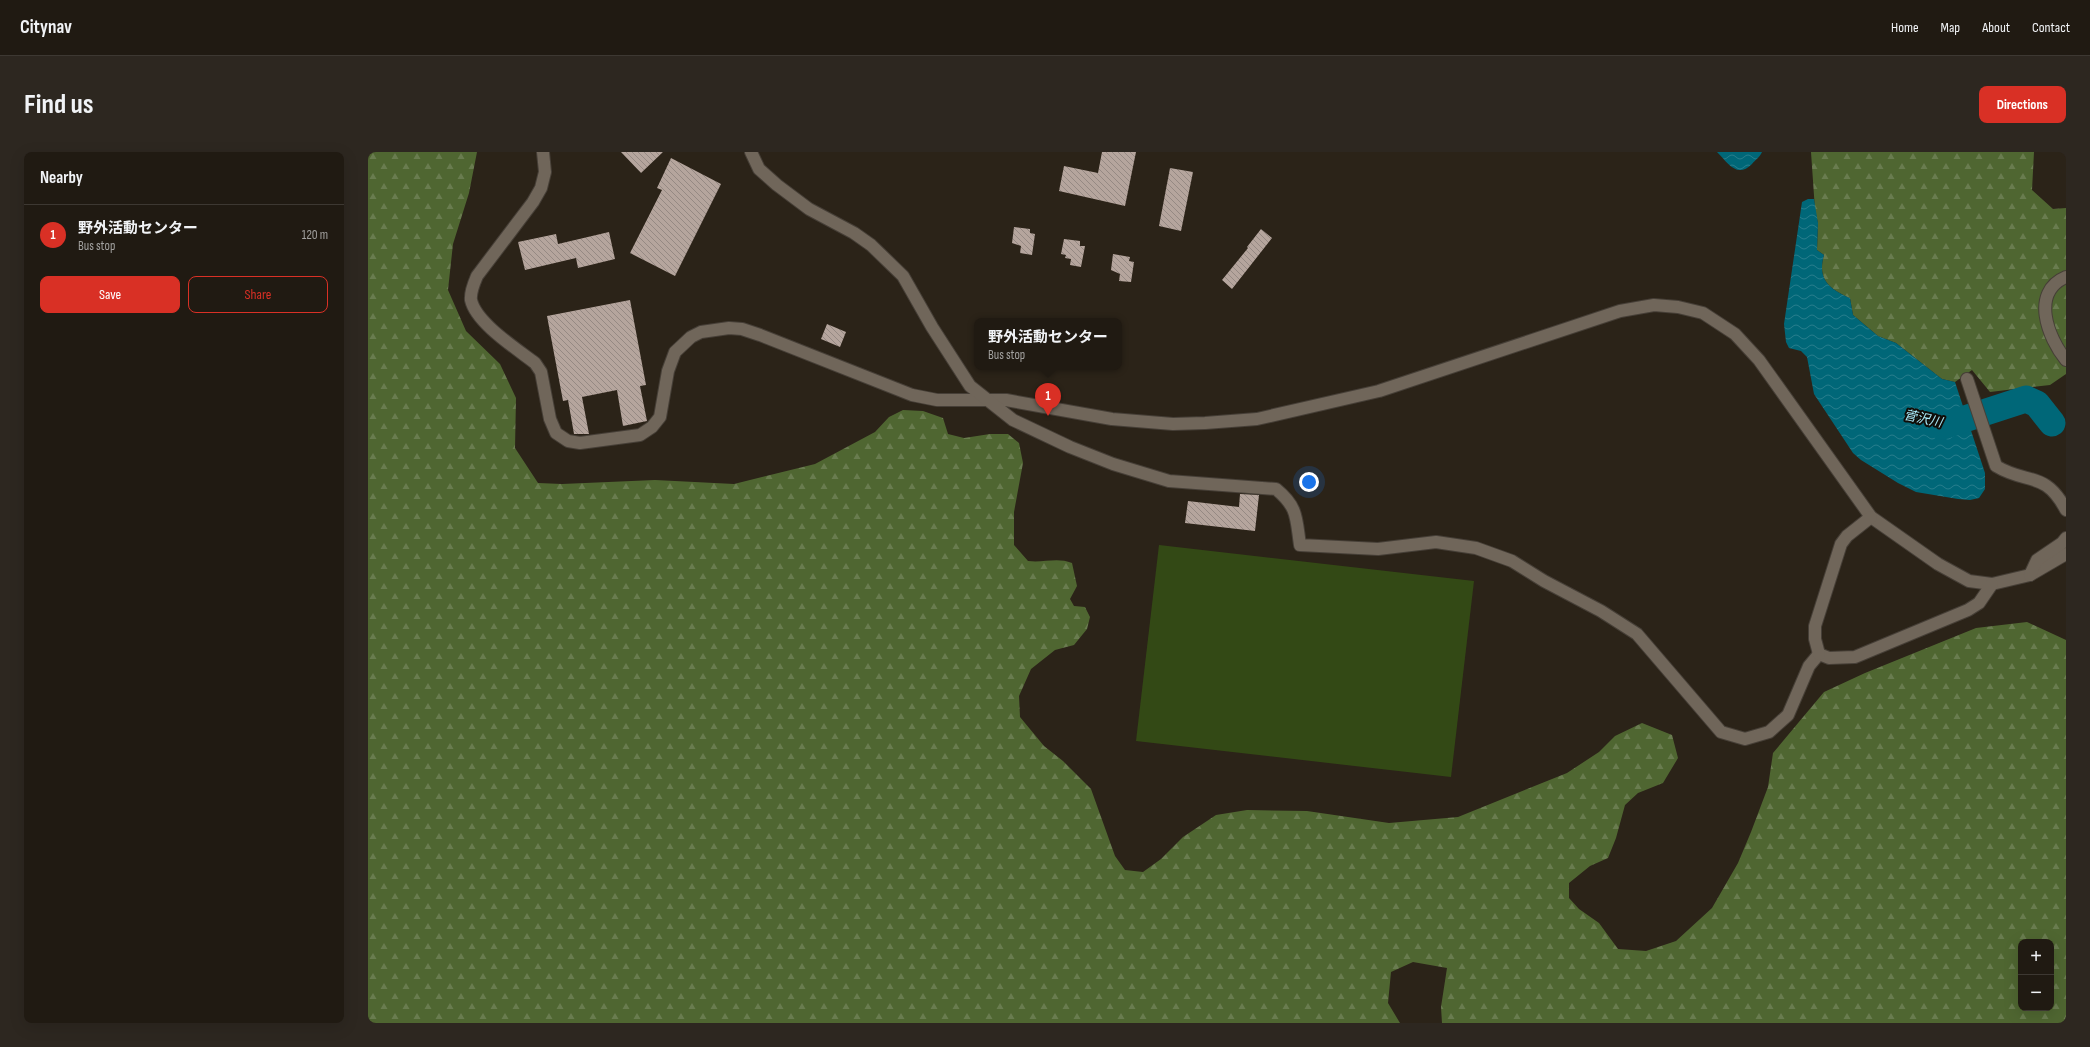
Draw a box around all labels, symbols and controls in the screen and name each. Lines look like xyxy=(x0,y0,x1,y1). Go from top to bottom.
text: Citynav xyxy=(20,16,72,39)
text: Home xyxy=(1891,19,1919,36)
text: Map xyxy=(1941,19,1960,36)
text: About xyxy=(1982,19,2010,36)
text: Contact xyxy=(2032,19,2070,36)
button: Directions xyxy=(1979,86,2066,123)
text: Find us xyxy=(24,88,93,121)
text: Nearby xyxy=(40,168,83,188)
text: 野外活動センター xyxy=(78,219,198,238)
text: 1 xyxy=(50,227,56,243)
text: 120 m xyxy=(302,227,328,243)
text: Bus stop xyxy=(78,238,115,254)
button: Save xyxy=(40,276,180,313)
button: Share xyxy=(188,276,328,313)
popup xyxy=(974,318,1122,370)
text: 野外活動センター xyxy=(988,328,1108,347)
text: Bus stop xyxy=(988,347,1025,363)
pin: 1 xyxy=(1035,383,1061,416)
water label: 菅沢川 xyxy=(1902,407,1946,431)
your location xyxy=(1299,472,1319,492)
map controls xyxy=(2018,939,2054,1011)
button: + xyxy=(2018,939,2054,975)
button: − xyxy=(2018,975,2054,1011)

